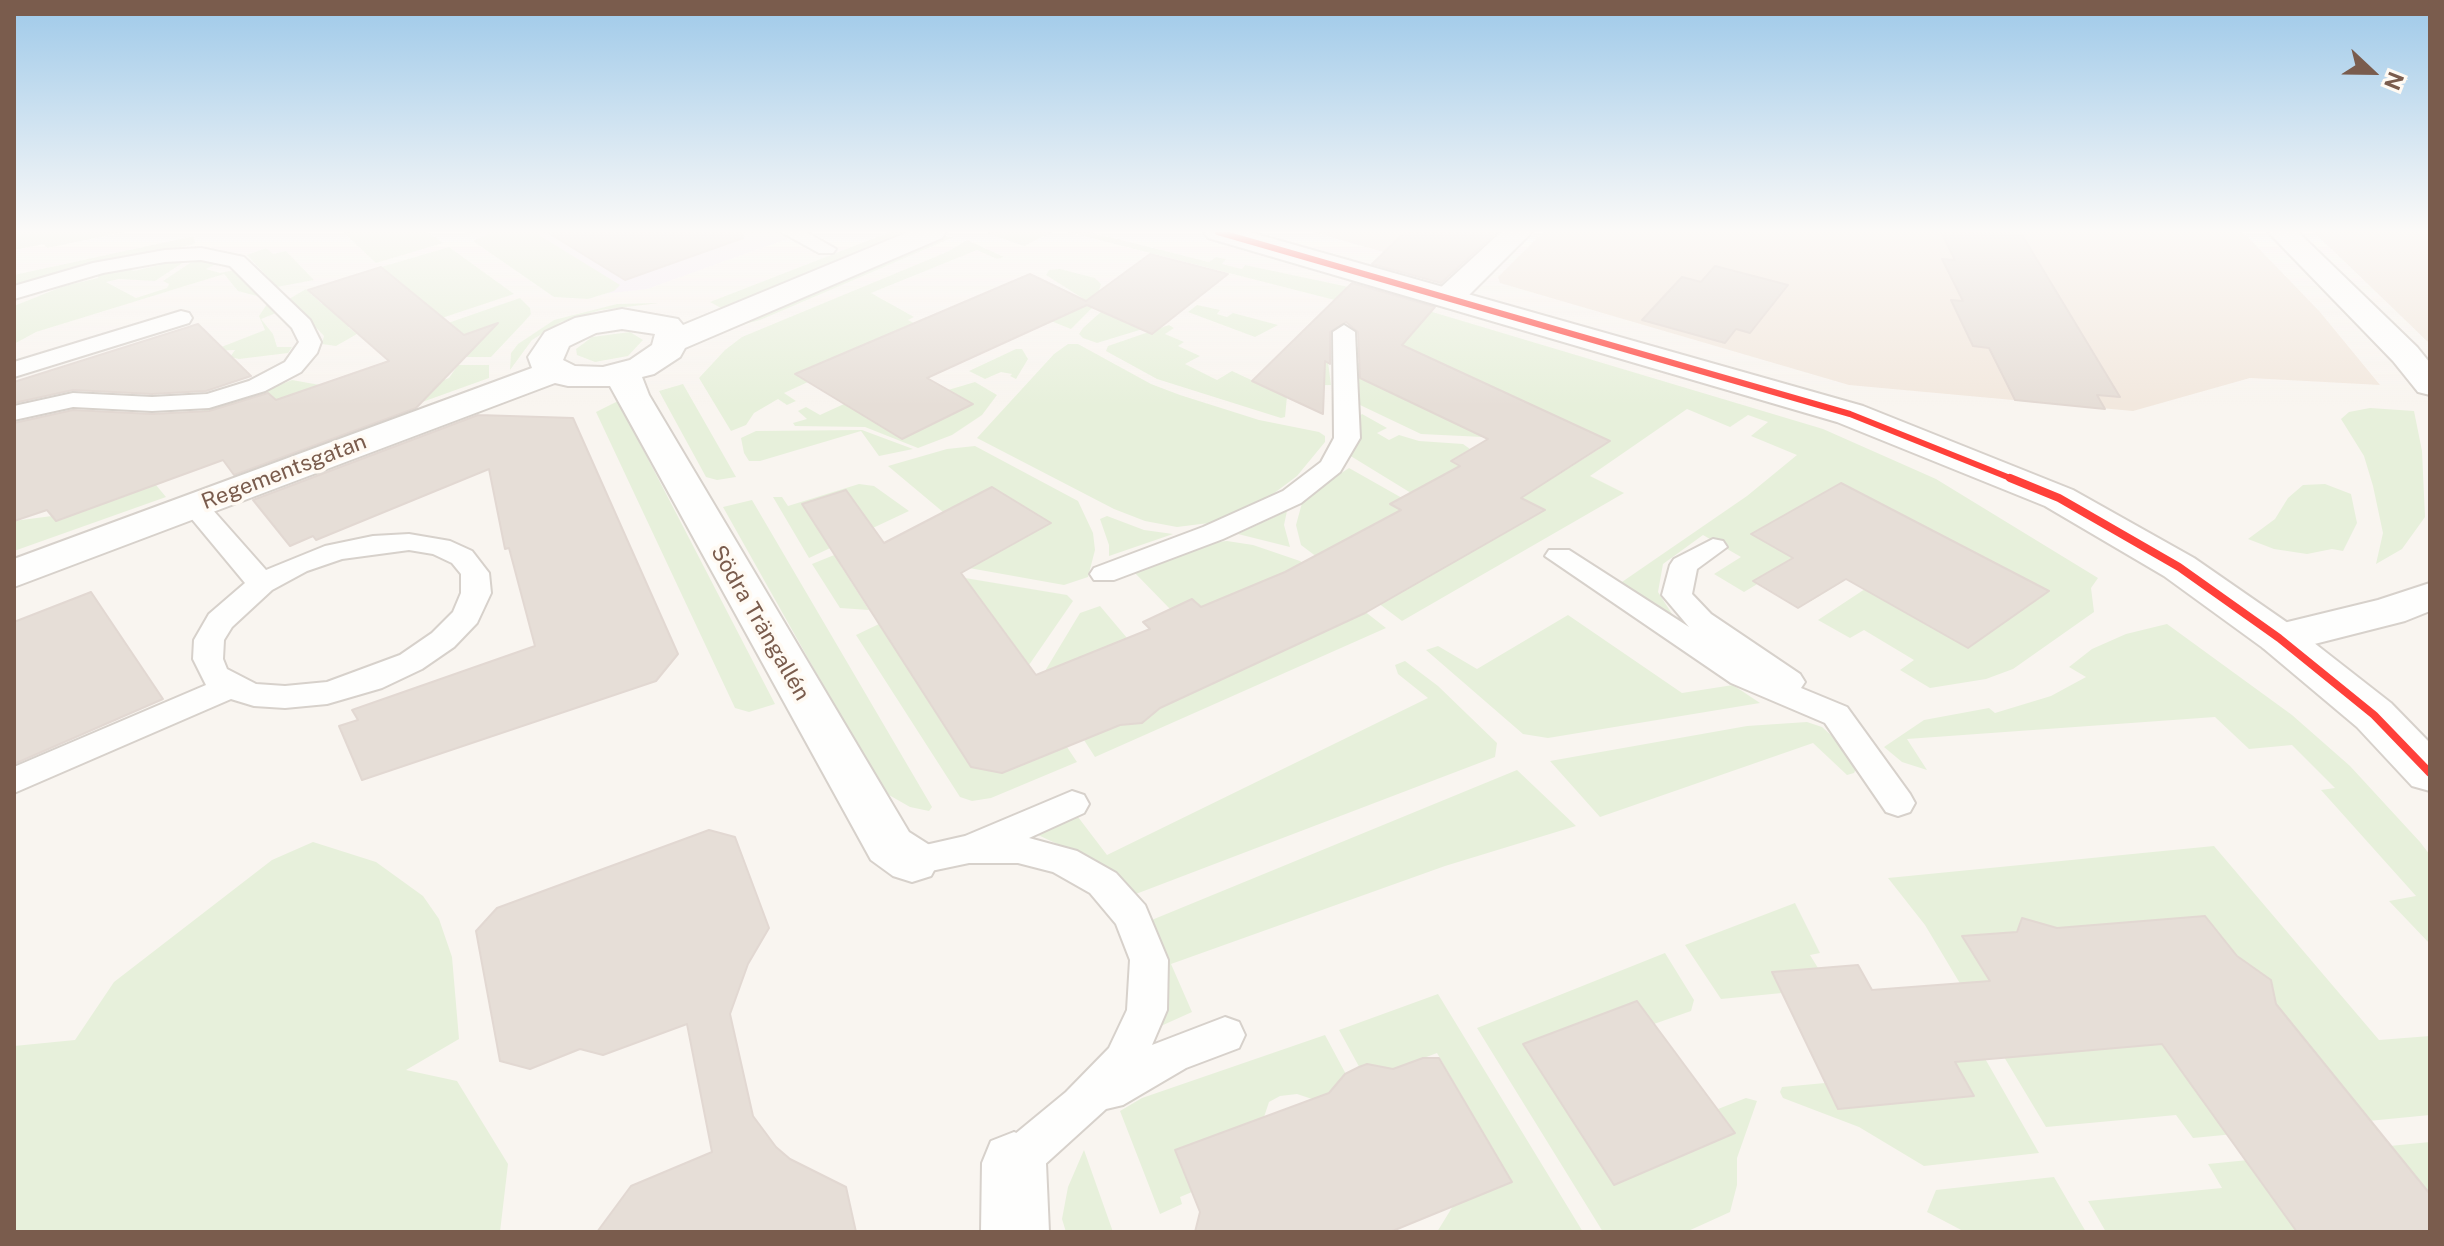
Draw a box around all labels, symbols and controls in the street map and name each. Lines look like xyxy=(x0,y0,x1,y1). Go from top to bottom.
north arrow xyxy=(2332,32,2412,112)
text: N xyxy=(2379,68,2410,94)
street label: Regementsgatan xyxy=(198,428,370,516)
street label: Södra Trängallén xyxy=(705,541,815,705)

